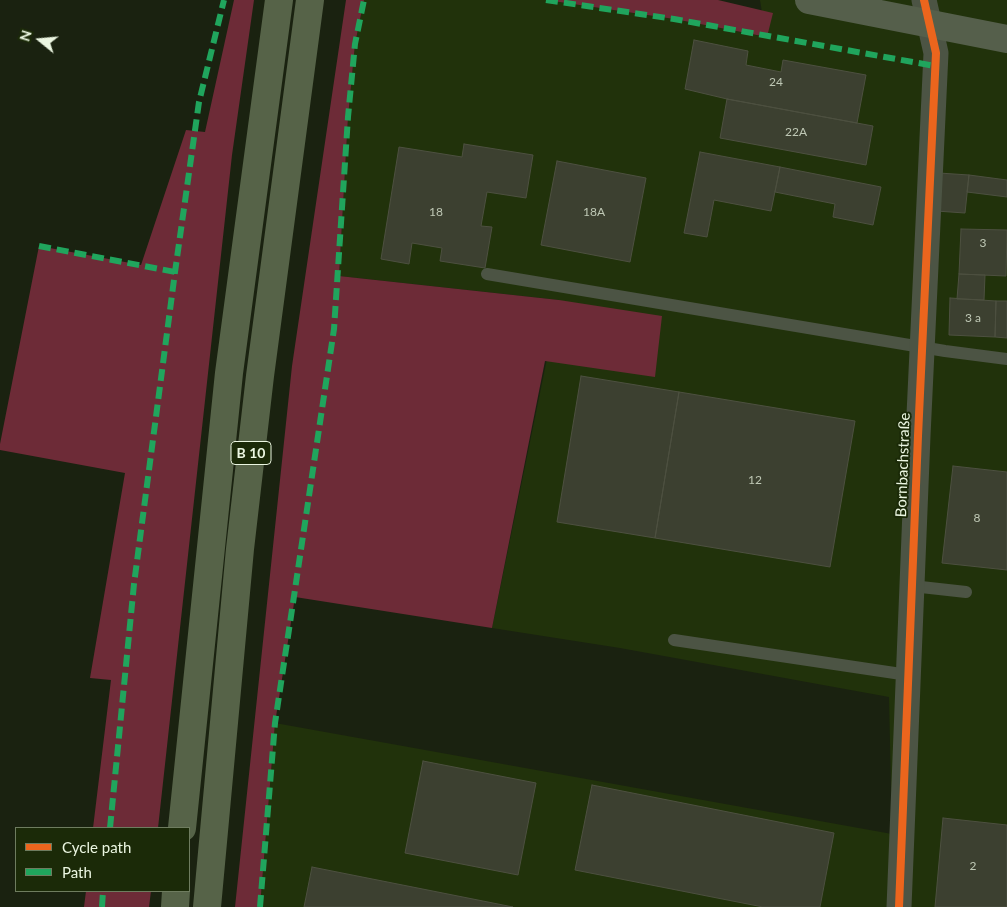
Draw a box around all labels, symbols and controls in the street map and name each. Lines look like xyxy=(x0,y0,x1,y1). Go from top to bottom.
north arrow xyxy=(15,15,65,65)
text: N xyxy=(15,28,35,43)
house number: 24 xyxy=(769,75,783,89)
house number: 22A xyxy=(785,125,807,139)
house number: 18 xyxy=(429,205,443,219)
house number: 18A xyxy=(583,205,605,219)
house number: 3 xyxy=(980,236,986,250)
house number: 3 a xyxy=(965,311,981,325)
street label: Bornbachstraße xyxy=(892,412,914,518)
road number: B 10 xyxy=(231,442,271,464)
house number: 12 xyxy=(748,473,762,487)
house number: 8 xyxy=(974,511,980,525)
legend xyxy=(15,827,190,892)
text: Cycle path xyxy=(62,838,131,856)
house number: 2 xyxy=(970,859,976,873)
text: Path xyxy=(62,863,92,881)

